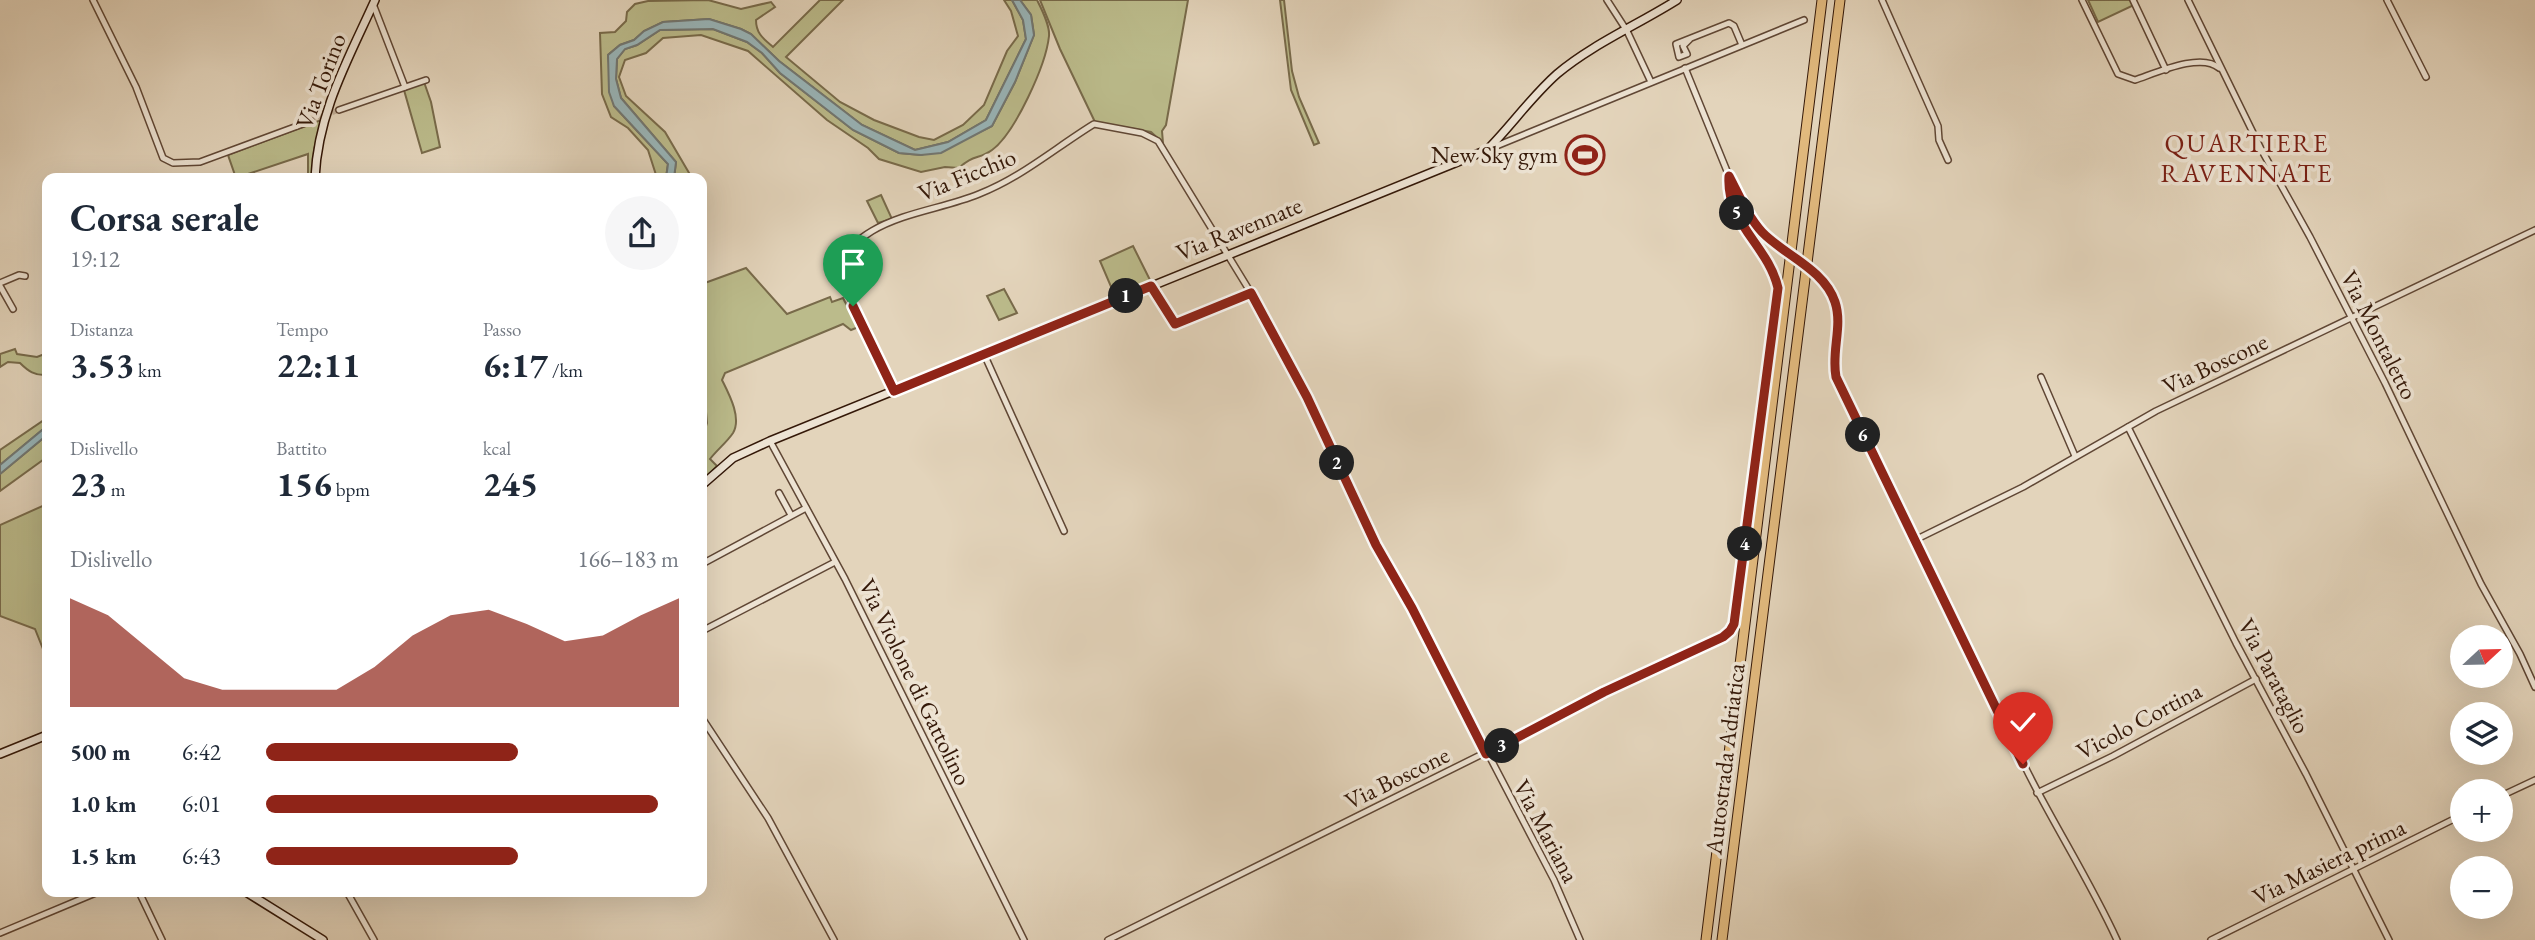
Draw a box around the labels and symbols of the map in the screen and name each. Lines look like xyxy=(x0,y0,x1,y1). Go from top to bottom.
street label: Via Torino xyxy=(288,29,353,133)
district label: QUARTIERE RAVENNATE xyxy=(2161,126,2333,190)
sports icon: New Sky gym xyxy=(1564,134,1606,176)
place label: New Sky gym xyxy=(1431,139,1558,170)
street label: Via Ficchio xyxy=(913,141,1021,208)
street label: Via Ravennate xyxy=(1171,189,1306,268)
pin: 5 xyxy=(1720,196,1754,230)
pin xyxy=(823,234,883,306)
street label: Via Montaletto xyxy=(2334,265,2425,405)
pin: 1 xyxy=(1108,278,1144,314)
street label: Via Boscone xyxy=(2157,326,2272,401)
pin: 6 xyxy=(1846,418,1881,452)
pin: 2 xyxy=(1320,446,1354,480)
pin: 4 xyxy=(1728,526,1762,562)
street label: Via Violone di Gattolino xyxy=(852,573,979,790)
street label: Via Parataglio xyxy=(2231,613,2318,739)
north arrow xyxy=(2450,625,2513,688)
street label: Autostrada Adriatica xyxy=(1697,661,1752,857)
street label: Vicolo Cortina xyxy=(2071,674,2207,766)
pin xyxy=(1993,692,2053,764)
pin: 3 xyxy=(1484,728,1520,764)
street label: Via Boscone xyxy=(1339,739,1454,816)
street label: Via Mariana xyxy=(1506,774,1587,888)
street label: Via Masiera prima xyxy=(2247,811,2411,912)

